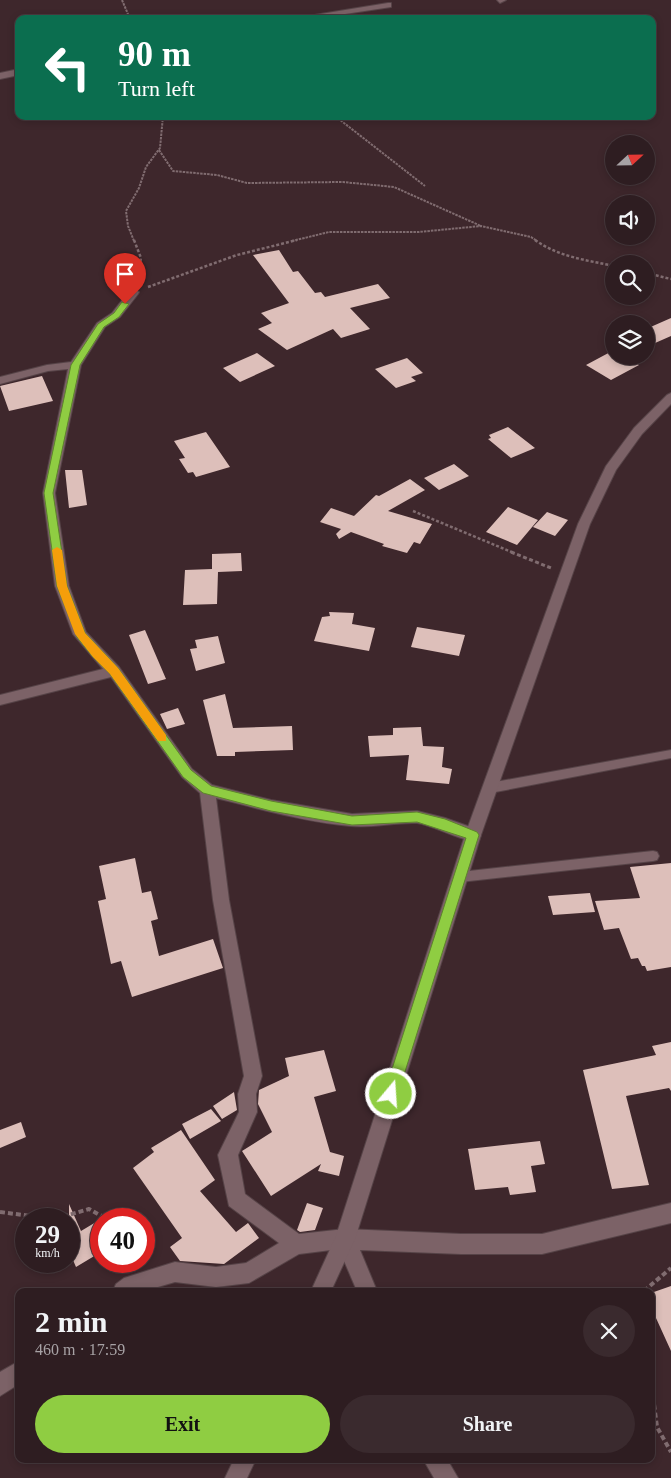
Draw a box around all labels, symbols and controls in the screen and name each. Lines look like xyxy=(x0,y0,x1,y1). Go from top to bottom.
icon: left xyxy=(35,35,100,100)
text: 90 m xyxy=(118,35,191,74)
text: Turn left xyxy=(118,76,195,101)
north arrow xyxy=(605,135,655,185)
map controls xyxy=(605,135,655,365)
button: sound xyxy=(605,195,655,245)
pin xyxy=(104,253,146,304)
button: search xyxy=(605,255,655,305)
icon: arrive xyxy=(111,260,139,288)
button: layers xyxy=(605,315,655,365)
position arrow xyxy=(364,1067,416,1119)
speed limit sign: 40 xyxy=(90,1208,155,1273)
text: 29 xyxy=(35,1221,60,1248)
text: km/h xyxy=(35,1246,60,1260)
text: 2 min xyxy=(35,1305,108,1338)
button: close xyxy=(583,1305,635,1357)
text: 460 m · 17:59 xyxy=(35,1341,125,1358)
button: Exit xyxy=(35,1395,330,1453)
button: Share xyxy=(340,1395,635,1453)

